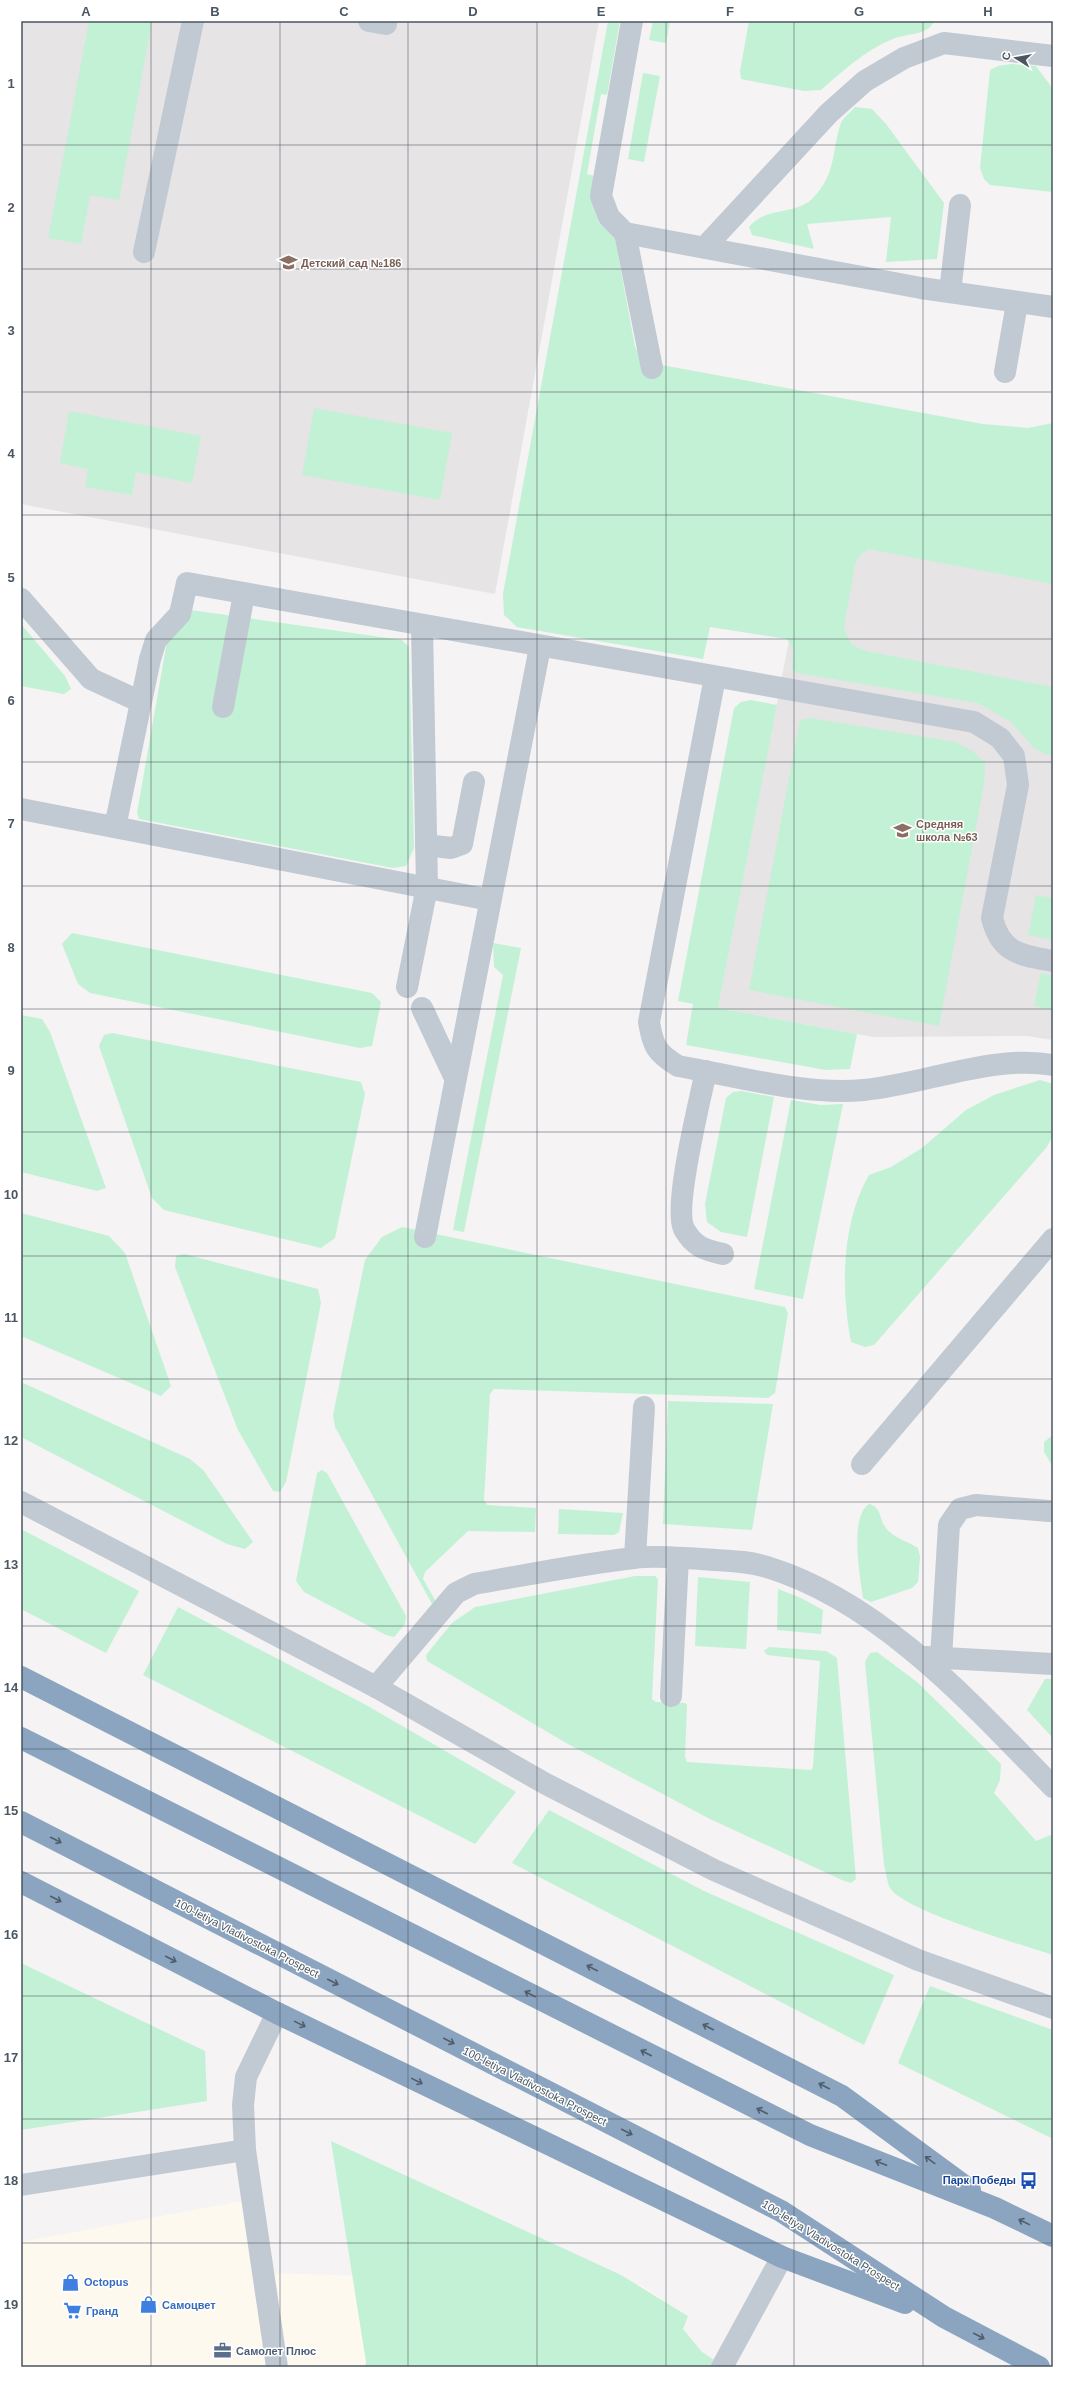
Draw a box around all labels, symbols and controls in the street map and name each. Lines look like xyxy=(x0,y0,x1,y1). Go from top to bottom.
text: A xyxy=(81,4,91,19)
text: B xyxy=(210,4,220,19)
text: C xyxy=(339,4,349,19)
text: D xyxy=(468,4,478,19)
text: E xyxy=(597,4,606,19)
text: F xyxy=(726,4,734,19)
text: G xyxy=(854,4,864,19)
text: H xyxy=(983,4,993,19)
north arrow xyxy=(996,38,1036,78)
text: С xyxy=(1000,51,1013,61)
text: 1 xyxy=(7,76,15,91)
text: 2 xyxy=(7,200,15,215)
school or university icon: Детский сад №186 xyxy=(278,253,298,273)
place label: Детский сад №186 xyxy=(301,257,401,269)
text: 3 xyxy=(7,323,15,338)
text: 4 xyxy=(7,446,15,461)
text: 5 xyxy=(7,570,15,585)
text: 6 xyxy=(7,693,15,708)
text: 7 xyxy=(7,816,15,831)
place label: Средняя школа №63 xyxy=(916,818,978,843)
school or university icon: Средняя школа №63 xyxy=(893,820,913,840)
text: 8 xyxy=(7,940,15,955)
text: 9 xyxy=(7,1063,15,1078)
text: 10 xyxy=(4,1187,18,1202)
text: 11 xyxy=(4,1310,18,1325)
text: 12 xyxy=(4,1433,18,1448)
text: 13 xyxy=(4,1557,18,1572)
text: 14 xyxy=(4,1680,19,1695)
text: 15 xyxy=(4,1803,18,1818)
one-way arrow xyxy=(49,1837,61,1844)
one-way arrow xyxy=(49,1896,61,1904)
street label: 100-letiya Vladivostoka Prospect xyxy=(173,1896,321,1980)
text: 16 xyxy=(4,1927,18,1942)
one-way arrow xyxy=(165,1955,177,1963)
one-way arrow xyxy=(586,1964,598,1971)
one-way arrow xyxy=(327,1979,339,1986)
one-way arrow xyxy=(524,1990,536,1997)
one-way arrow xyxy=(293,2021,305,2028)
one-way arrow xyxy=(702,2023,714,2030)
one-way arrow xyxy=(443,2038,455,2045)
street label: 100-letiya Vladivostoka Prospect xyxy=(461,2044,609,2128)
one-way arrow xyxy=(640,2049,652,2056)
text: 17 xyxy=(4,2050,18,2065)
one-way arrow xyxy=(410,2078,422,2085)
one-way arrow xyxy=(818,2082,830,2089)
one-way arrow xyxy=(756,2107,768,2114)
one-way arrow xyxy=(621,2129,633,2137)
one-way arrow xyxy=(925,2156,936,2164)
one-way arrow xyxy=(875,2159,887,2167)
bus stop icon: Парк Победы xyxy=(1019,2170,1039,2190)
text: 18 xyxy=(4,2173,18,2188)
place label: Парк Победы xyxy=(943,2174,1016,2186)
street label: 100-letiya Vladivostoka Prospect xyxy=(760,2198,902,2292)
one-way arrow xyxy=(1019,2218,1031,2225)
shop icon: Octopus xyxy=(61,2272,81,2292)
place label: Octopus xyxy=(84,2276,129,2288)
shop icon: Самоцвет xyxy=(139,2295,159,2315)
text: 19 xyxy=(4,2297,18,2312)
place label: Самоцвет xyxy=(162,2299,216,2311)
supermarket icon: Гранд xyxy=(63,2301,83,2321)
place label: Гранд xyxy=(86,2305,118,2317)
one-way arrow xyxy=(972,2332,984,2340)
office icon: Самолет Плюс xyxy=(213,2341,233,2361)
place label: Самолет Плюс xyxy=(236,2345,316,2357)

